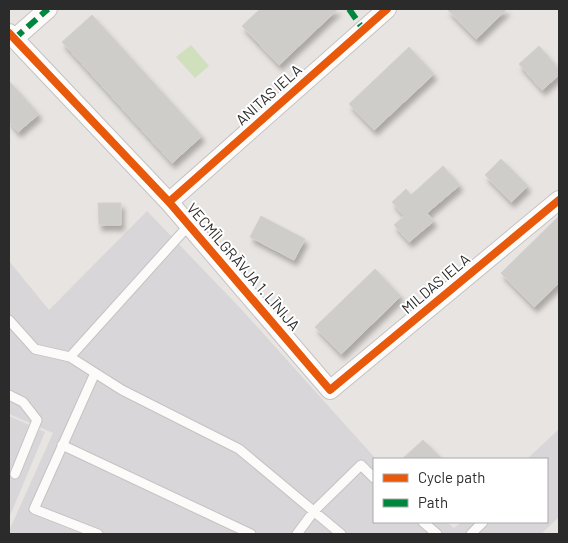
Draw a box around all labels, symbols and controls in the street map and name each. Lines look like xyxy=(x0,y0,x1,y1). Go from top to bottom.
street label: ANITAS IELA xyxy=(232,60,305,129)
street label: VECMĪLGRĀVJA 1. LĪNIJA xyxy=(183,199,304,334)
street label: MILDAS IELA xyxy=(398,249,473,317)
legend xyxy=(373,458,548,523)
text: Cycle path xyxy=(418,468,485,486)
text: Path xyxy=(418,493,448,511)

